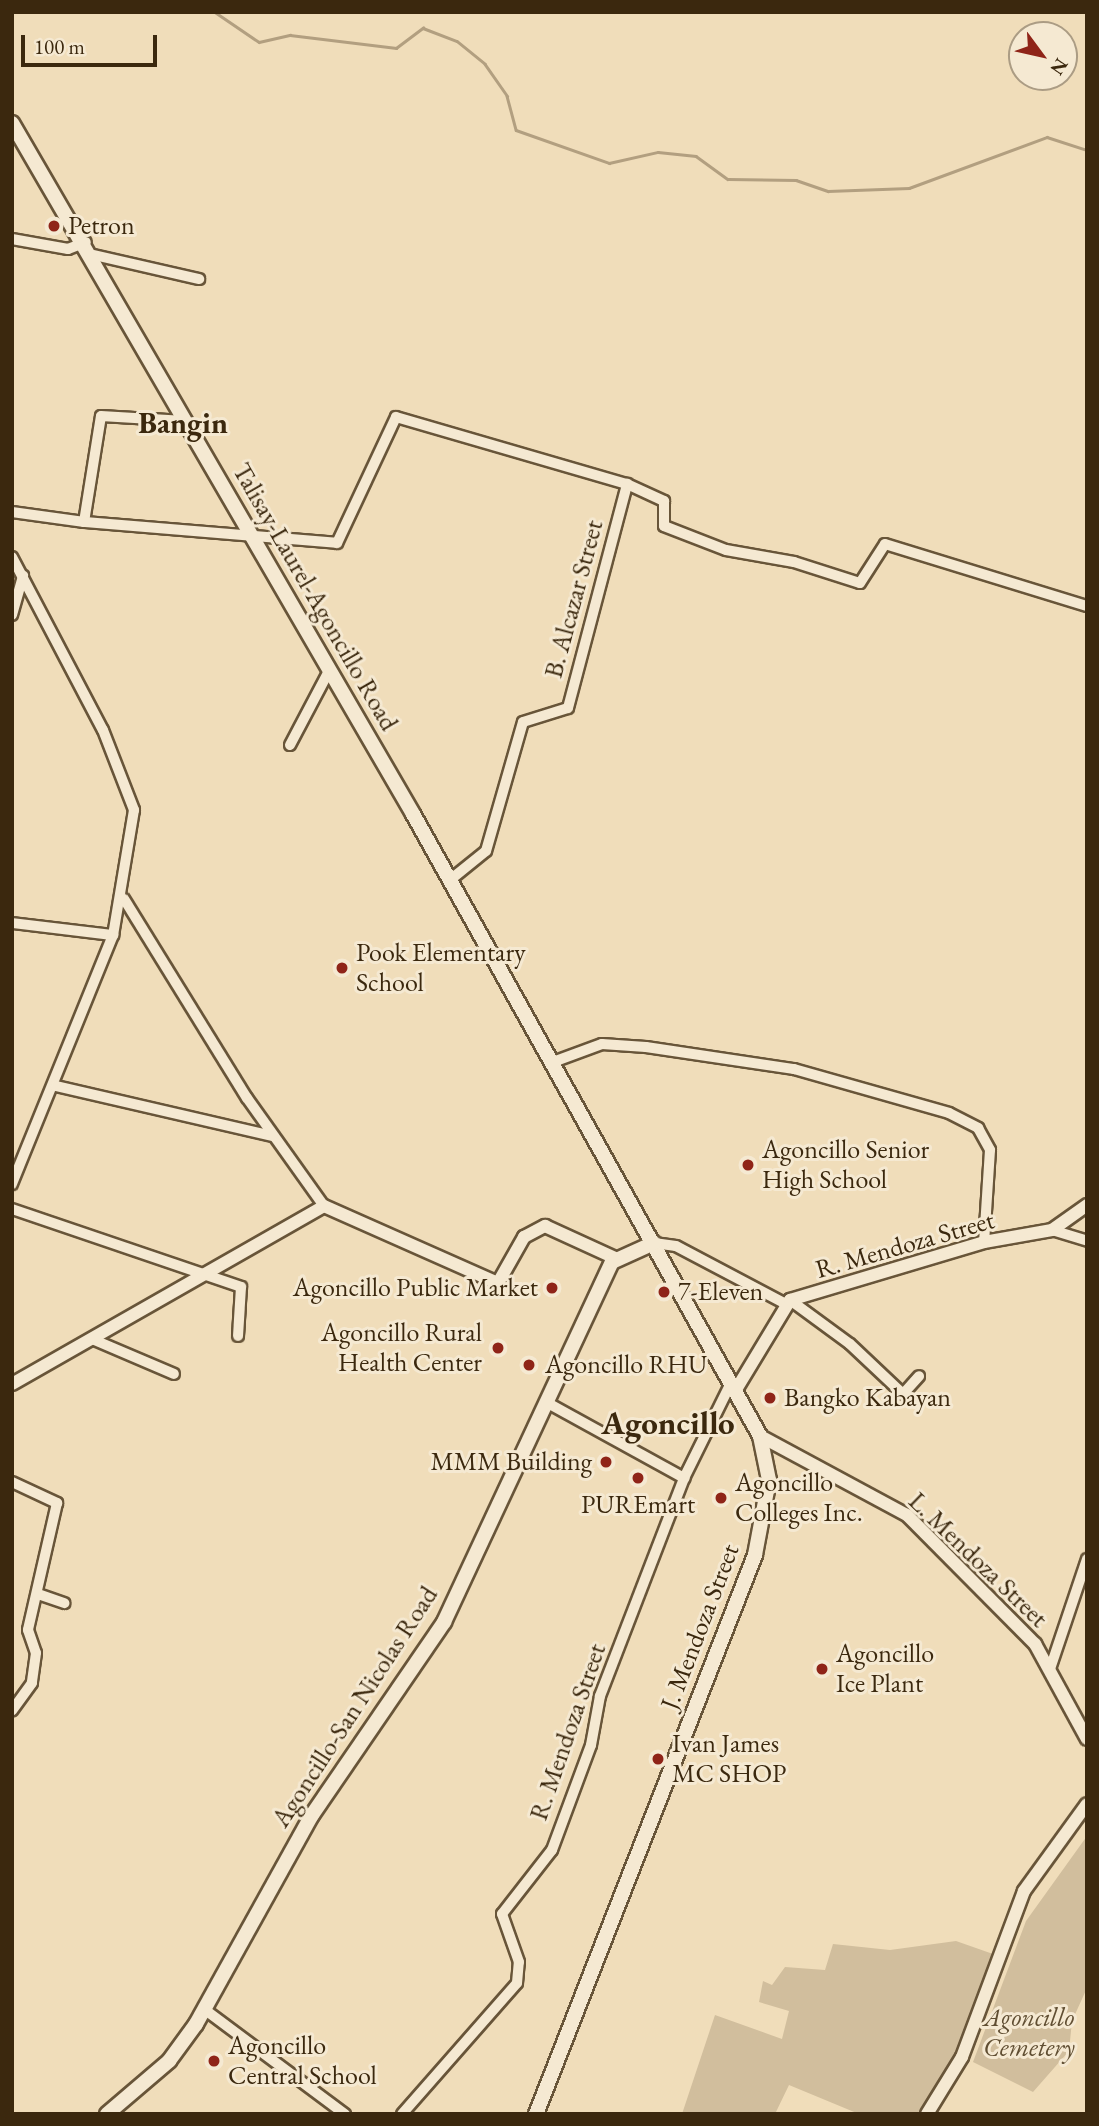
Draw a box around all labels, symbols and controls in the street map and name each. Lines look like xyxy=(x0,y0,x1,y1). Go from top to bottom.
scale bar xyxy=(24,21,161,65)
north arrow xyxy=(1008,21,1078,91)
text: 100 m xyxy=(34,33,85,60)
text: N xyxy=(1045,53,1074,80)
place label: Petron xyxy=(68,210,135,242)
marker: Petron xyxy=(46,218,62,234)
district label: Bangin xyxy=(138,405,228,441)
street label: Talisay-Laurel-Agoncillo Road xyxy=(225,458,405,736)
street label: B. Alcazar Street xyxy=(538,517,610,681)
place label: Pook Elementary School xyxy=(356,937,526,998)
marker: Pook Elementary School xyxy=(334,960,350,976)
place label: Agoncillo Senior High School xyxy=(762,1134,929,1196)
marker: Agoncillo Senior High School xyxy=(740,1157,756,1173)
street label: R. Mendoza Street xyxy=(812,1205,998,1285)
place label: Agoncillo Public Market xyxy=(293,1272,538,1304)
place label: 7-Eleven xyxy=(678,1276,763,1308)
marker: Agoncillo Public Market xyxy=(544,1280,560,1296)
marker: 7-Eleven xyxy=(656,1284,672,1300)
place label: Agoncillo Rural Health Center xyxy=(321,1317,482,1378)
marker: Agoncillo Rural Health Center xyxy=(488,1338,508,1358)
place label: Agoncillo RHU xyxy=(545,1349,707,1381)
marker: Agoncillo RHU xyxy=(519,1355,539,1375)
place label: Bangko Kabayan xyxy=(784,1382,951,1414)
marker: Bangko Kabayan xyxy=(762,1390,778,1406)
district label: Agoncillo xyxy=(601,1403,735,1443)
place label: MMM Building xyxy=(430,1446,592,1478)
marker: MMM Building xyxy=(598,1454,614,1470)
place label: Agoncillo Colleges Inc. xyxy=(735,1467,863,1528)
marker: PUREmart xyxy=(630,1470,646,1486)
street label: L. Mendoza Street xyxy=(902,1486,1054,1634)
place label: PUREmart xyxy=(581,1489,695,1521)
marker: Agoncillo Colleges Inc. xyxy=(713,1490,729,1506)
street label: J. Mendoza Street xyxy=(654,1540,746,1714)
street label: Agoncillo-San Nicolas Road xyxy=(265,1581,445,1833)
place label: Agoncillo Ice Plant xyxy=(836,1638,934,1700)
street label: R. Mendoza Street xyxy=(523,1640,613,1824)
marker: Agoncillo Ice Plant xyxy=(814,1661,830,1677)
place label: Ivan James MC SHOP xyxy=(672,1728,786,1790)
marker: Ivan James MC SHOP xyxy=(650,1751,666,1767)
park label: Agoncillo Cemetery xyxy=(983,2002,1075,2064)
place label: Agoncillo Central School xyxy=(228,2030,377,2092)
marker: Agoncillo Central School xyxy=(206,2053,222,2069)

